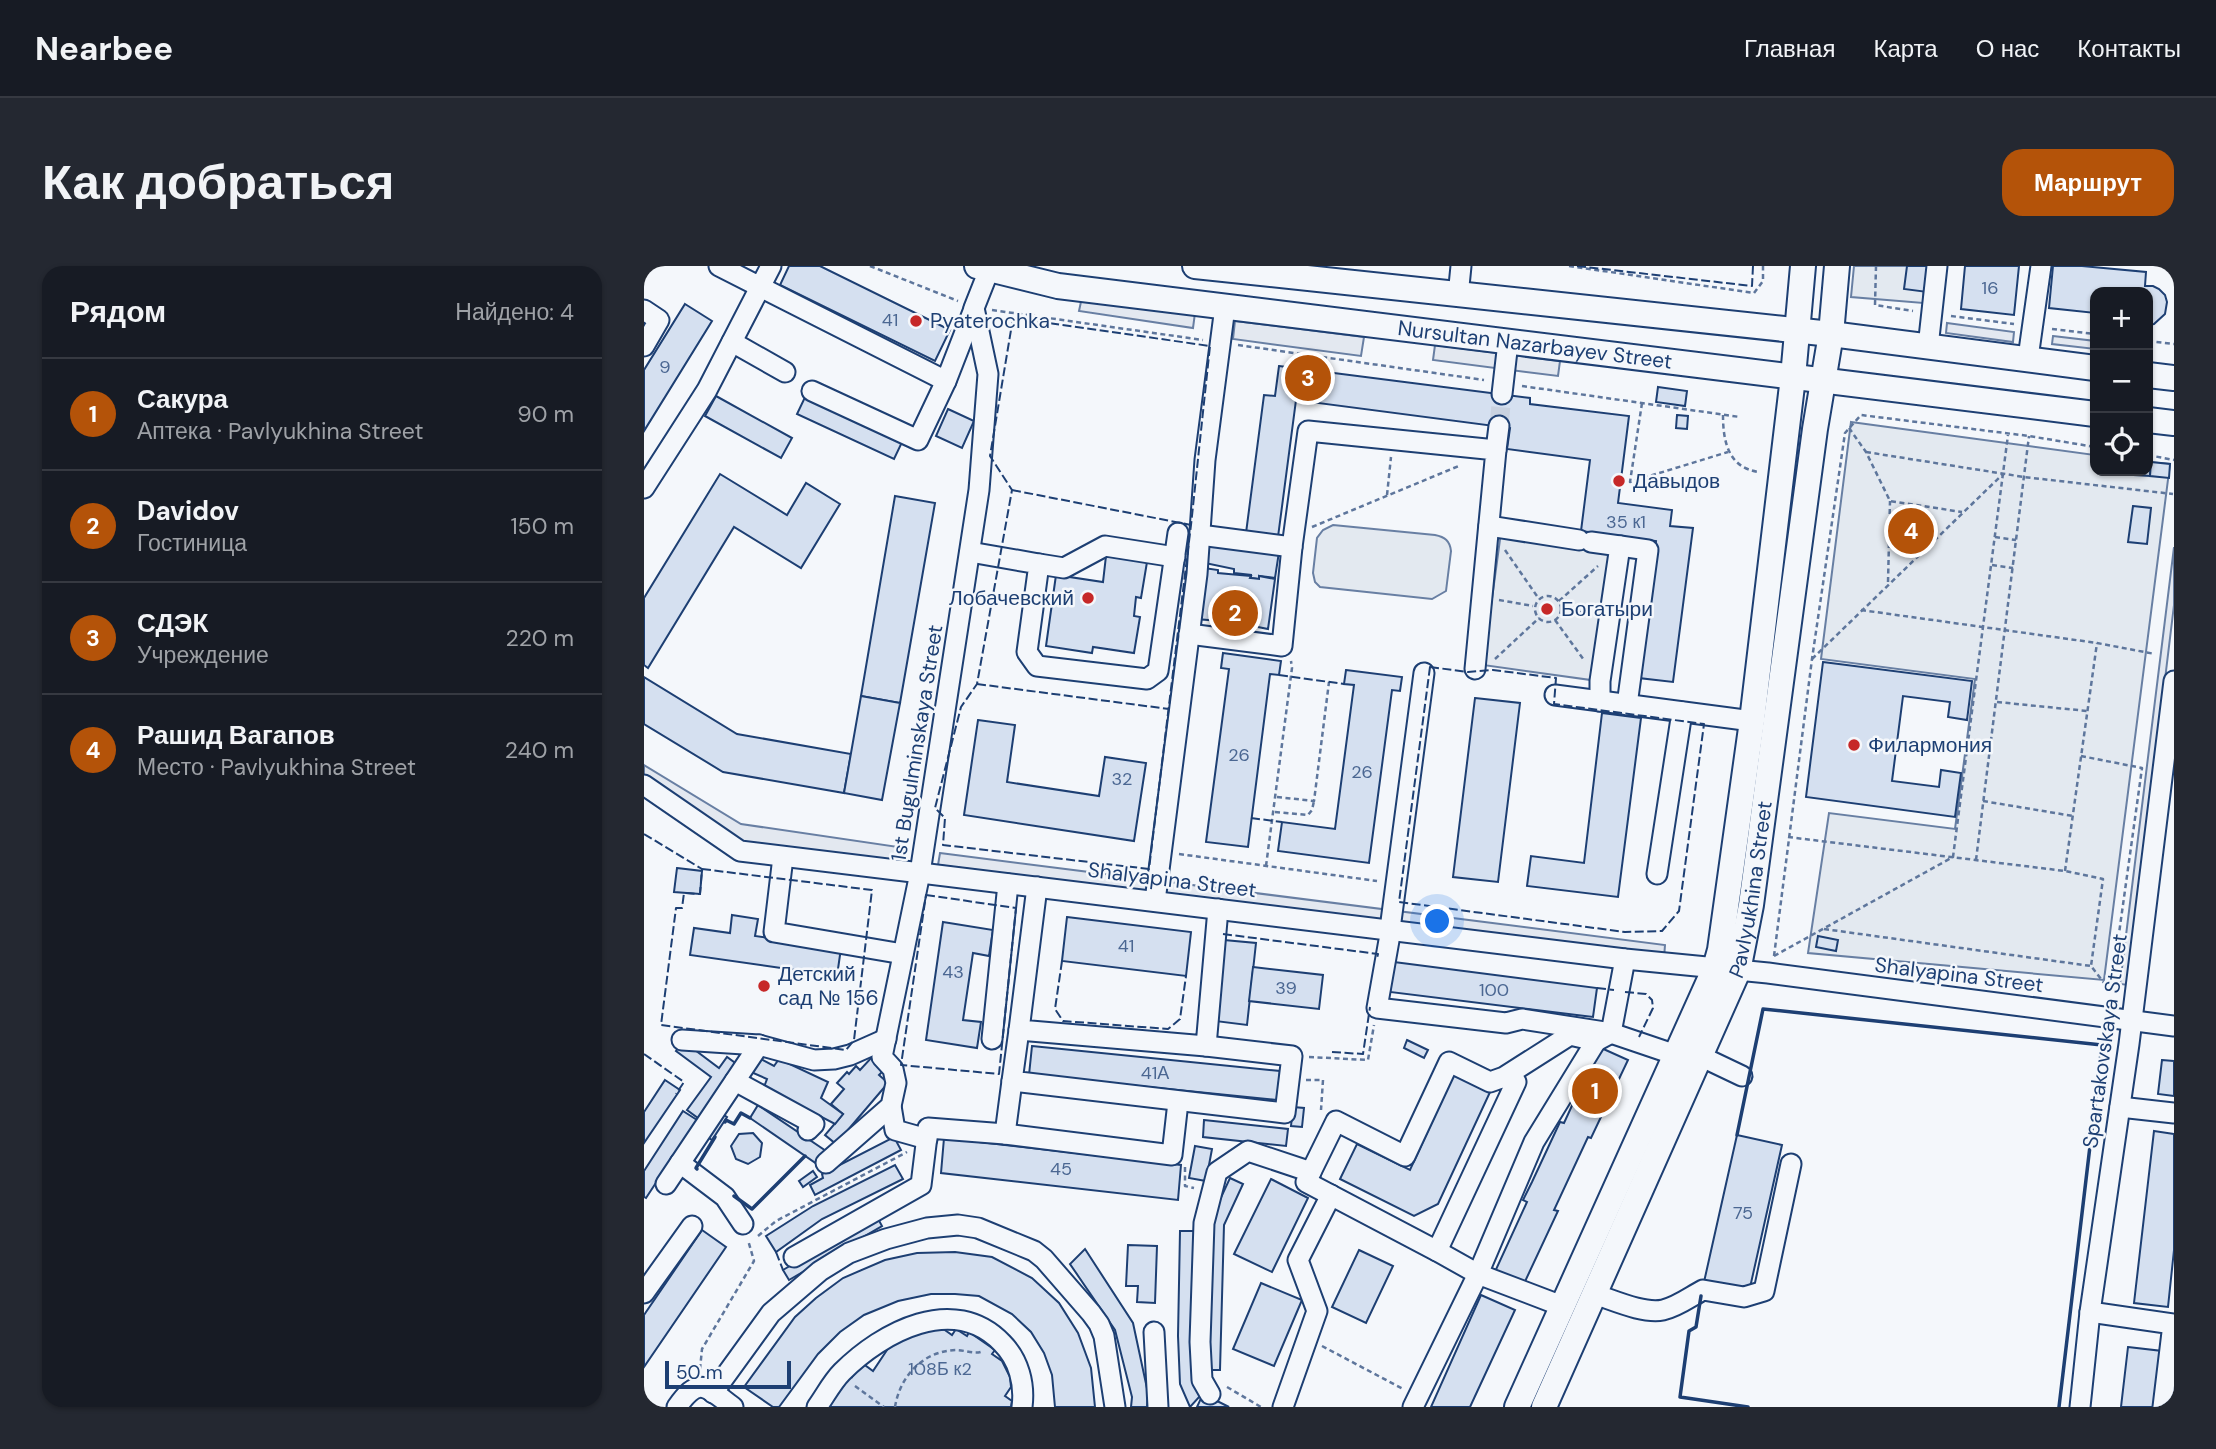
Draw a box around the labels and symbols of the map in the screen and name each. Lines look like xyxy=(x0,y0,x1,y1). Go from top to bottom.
house number: 16 xyxy=(1982,276,1998,300)
place label: Pyaterochka xyxy=(930,307,1050,335)
house number: 41 xyxy=(882,308,898,332)
marker: Pyaterochka xyxy=(908,313,924,329)
street label: Nursultan Nazarbayev Street xyxy=(1396,314,1674,376)
pin: 3 xyxy=(1285,352,1331,404)
house number: 9 xyxy=(659,355,671,379)
place label: Давыдов xyxy=(1633,467,1720,495)
marker: Давыдов xyxy=(1611,473,1627,489)
pin: 4 xyxy=(1888,505,1934,557)
house number: 35 к1 xyxy=(1606,510,1646,534)
place label: Лобачевский xyxy=(949,584,1074,612)
pin: 2 xyxy=(1212,587,1258,639)
marker: Лобачевский xyxy=(1080,590,1096,606)
place label: Богатыри xyxy=(1561,595,1653,623)
marker: Богатыри xyxy=(1539,601,1555,617)
street label: 1st Bugulminskaya Street xyxy=(884,623,950,863)
place label: Филармония xyxy=(1868,731,1992,759)
marker: Филармония xyxy=(1846,737,1862,753)
house number: 26 xyxy=(1228,743,1250,767)
house number: 26 xyxy=(1351,760,1373,784)
house number: 32 xyxy=(1111,767,1133,791)
street label: Pavlyukhina Street xyxy=(1723,799,1779,983)
street label: Shalyapina Street xyxy=(1086,856,1258,904)
your location xyxy=(1420,904,1454,938)
street label: Spartakovskaya Street xyxy=(2076,932,2134,1150)
house number: 41 xyxy=(1118,934,1134,958)
street label: Shalyapina Street xyxy=(1873,951,2045,999)
place label: Детский сад № 156 xyxy=(778,960,879,1012)
house number: 43 xyxy=(942,960,964,984)
house number: 39 xyxy=(1275,976,1297,1000)
marker: Детский сад № 156 xyxy=(756,978,772,994)
house number: 100 xyxy=(1479,978,1509,1002)
house number: 41А xyxy=(1141,1061,1169,1085)
pin: 1 xyxy=(1572,1065,1618,1117)
house number: 45 xyxy=(1050,1157,1072,1181)
house number: 75 xyxy=(1733,1201,1753,1225)
house number: 108Б к2 xyxy=(908,1357,972,1381)
scale bar xyxy=(665,1358,791,1390)

